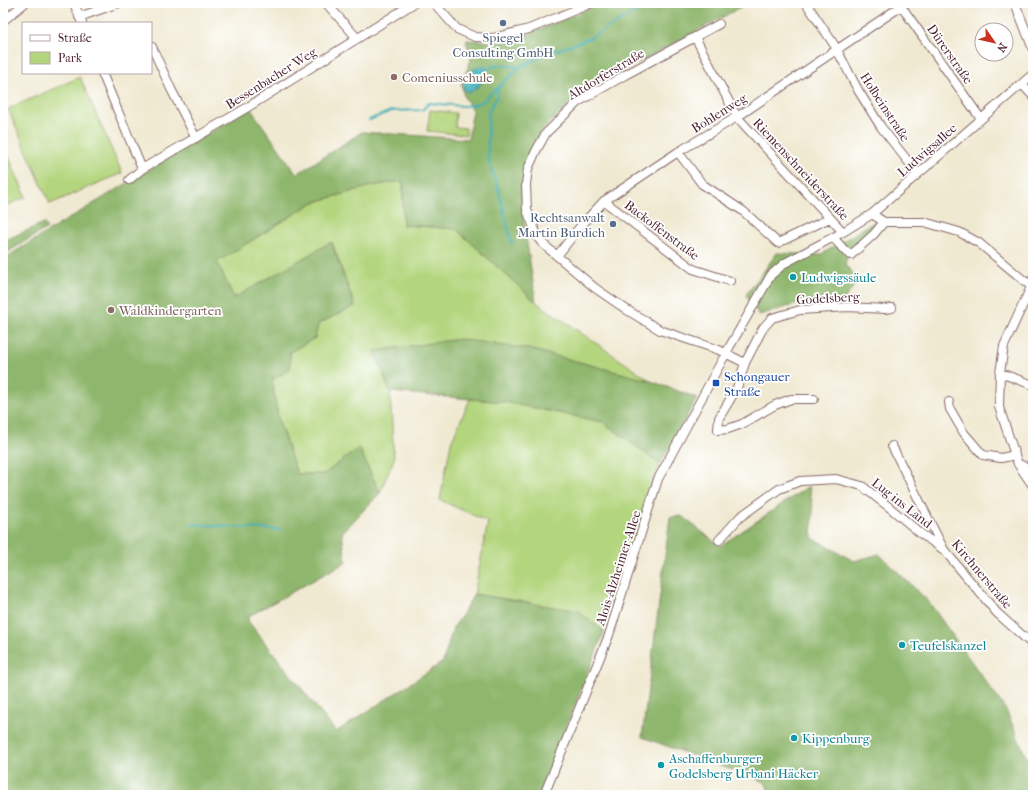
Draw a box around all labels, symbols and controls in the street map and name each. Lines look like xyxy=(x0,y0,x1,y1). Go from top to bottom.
marker: Spiegel Consulting GmbH xyxy=(498,18,508,28)
street label: Dürerstraße xyxy=(924,21,976,87)
legend xyxy=(22,22,152,74)
north arrow xyxy=(974,22,1014,62)
place label: Spiegel Consulting GmbH xyxy=(452,30,554,60)
text: Straße xyxy=(58,31,92,45)
text: N xyxy=(994,40,1010,55)
street label: Bessenbacher Weg xyxy=(223,43,320,112)
street label: Altdorferstraße xyxy=(564,45,647,103)
text: Park xyxy=(58,51,83,65)
place label: Comeniusschule xyxy=(402,70,493,85)
street label: Holbeinstraße xyxy=(857,70,913,145)
marker: Comeniusschule xyxy=(389,72,399,82)
street label: Bohlenweg xyxy=(689,90,750,136)
street label: Riemenschneiderstraße xyxy=(750,115,852,223)
street label: Ludwigsallee xyxy=(894,120,960,180)
street label: Backoffenstraße xyxy=(622,197,703,263)
place label: Rechtsanwalt Martin Burdich xyxy=(518,210,606,240)
marker: Rechtsanwalt Martin Burdich xyxy=(608,219,618,229)
place label: Ludwigssäule xyxy=(801,270,877,285)
marker: Ludwigssäule xyxy=(788,272,798,282)
street label: Godelsberg xyxy=(796,289,861,307)
place label: Waldkindergarten xyxy=(118,303,222,318)
marker: Waldkindergarten xyxy=(106,305,116,315)
place label: Schongauer Straße xyxy=(724,369,790,399)
marker: Schongauer Straße xyxy=(711,378,721,388)
street label: Lug ins Land xyxy=(869,475,936,532)
street label: Alois-Alzheimer-Allee xyxy=(592,508,644,628)
street label: Kirchnerstraße xyxy=(949,536,1016,612)
place label: Teufelskanzel xyxy=(910,638,987,653)
marker: Teufelskanzel xyxy=(897,640,907,650)
place label: Kippenburg xyxy=(802,731,871,746)
marker: Kippenburg xyxy=(789,733,799,743)
place label: Aschaffenburger Godelsberg Urbani Häcker xyxy=(668,751,819,781)
marker: Aschaffenburger Godelsberg Urbani Häcker xyxy=(656,760,666,770)

